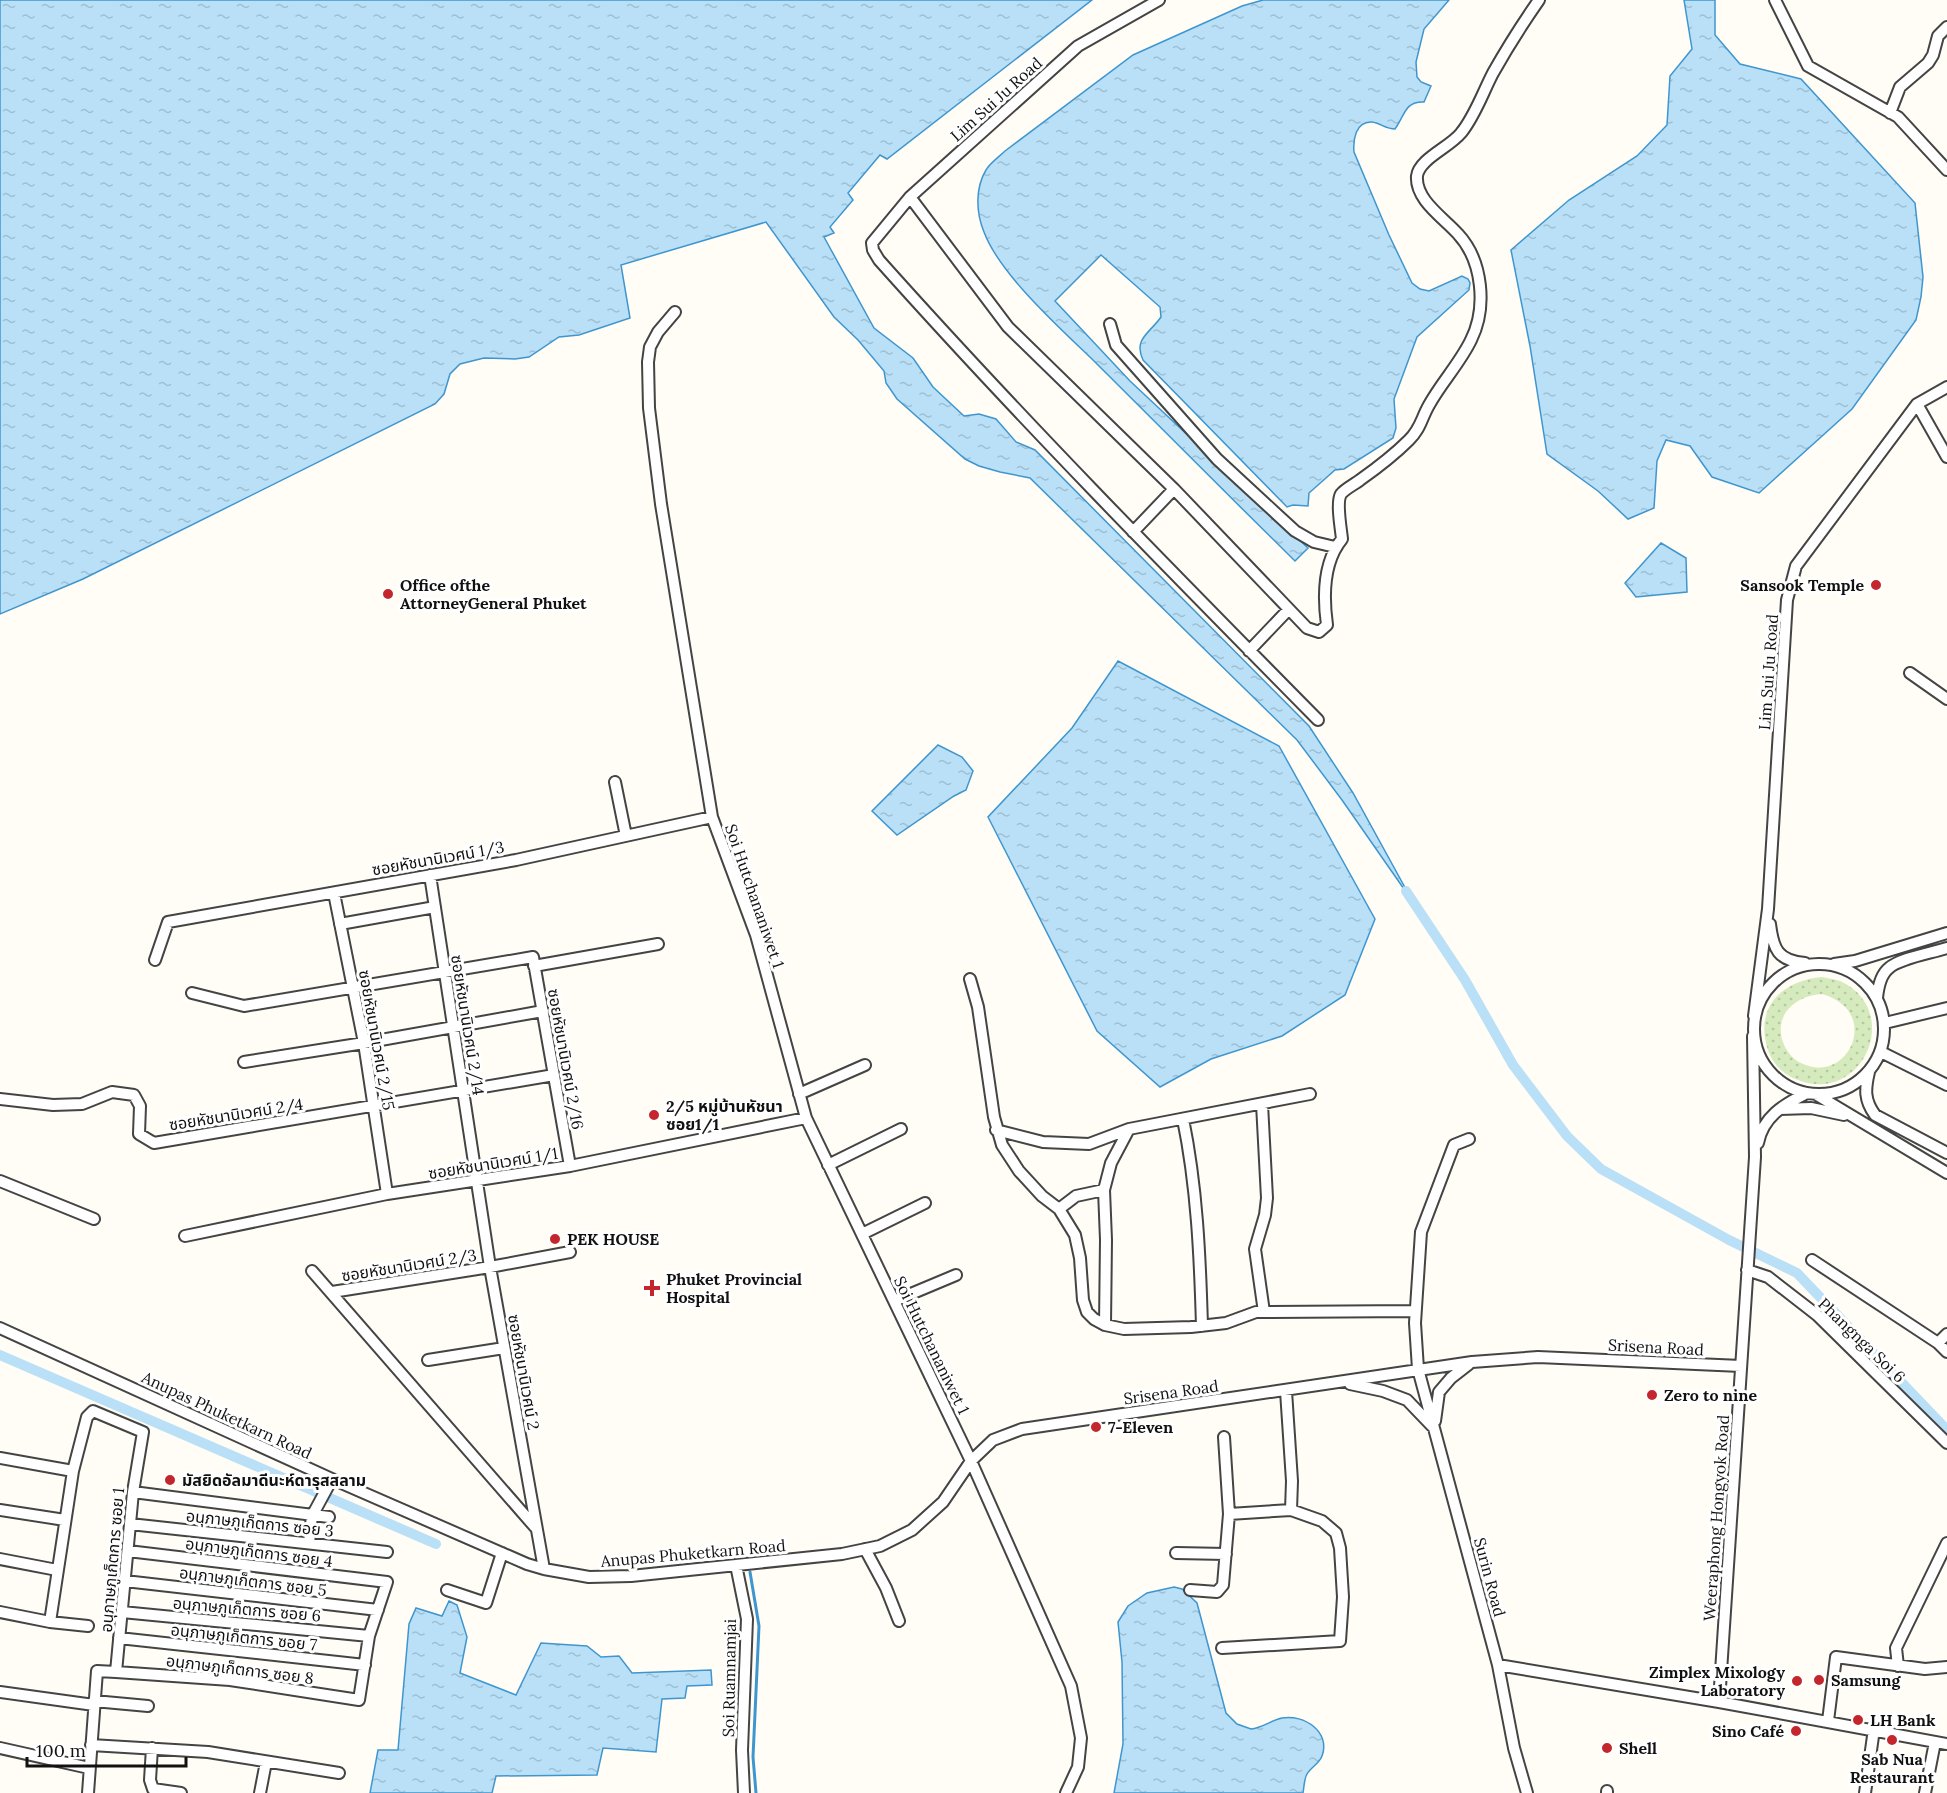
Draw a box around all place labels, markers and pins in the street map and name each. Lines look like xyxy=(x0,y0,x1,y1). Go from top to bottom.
place label: Office ofthe AttorneyGeneral Phuket xyxy=(400,575,587,613)
place label: Sansook Temple xyxy=(1740,575,1864,595)
marker: Sansook Temple xyxy=(1869,578,1883,592)
marker: Office ofthe AttorneyGeneral Phuket xyxy=(381,587,395,601)
place label: 2/5 หมู่บ้านหัชนา ซอย1/1 xyxy=(666,1096,783,1135)
marker: 2/5 หมู่บ้านหัชนา ซอย1/1 xyxy=(647,1108,661,1122)
place label: PEK HOUSE xyxy=(567,1229,659,1249)
marker: PEK HOUSE xyxy=(548,1232,562,1246)
place label: Phuket Provincial Hospital xyxy=(666,1269,802,1307)
marker: Phuket Provincial Hospital xyxy=(643,1279,661,1297)
place label: Zero to nine xyxy=(1664,1385,1758,1405)
marker: Zero to nine xyxy=(1645,1388,1659,1402)
place label: 7-Eleven xyxy=(1108,1417,1173,1437)
marker: 7-Eleven xyxy=(1089,1420,1103,1434)
place label: มัสยิดอัลมาดีนะห์ดารุสสลาม xyxy=(182,1470,366,1490)
marker: มัสยิดอัลมาดีนะห์ดารุสสลาม xyxy=(163,1473,177,1487)
place label: Zimplex Mixology Laboratory xyxy=(1649,1662,1785,1700)
place label: Samsung xyxy=(1831,1670,1902,1690)
marker: Samsung xyxy=(1812,1673,1826,1687)
marker: Zimplex Mixology Laboratory xyxy=(1790,1674,1804,1688)
place label: LH Bank xyxy=(1870,1710,1936,1730)
marker: LH Bank xyxy=(1851,1713,1865,1727)
place label: Sino Café xyxy=(1712,1721,1784,1741)
marker: Sino Café xyxy=(1789,1724,1803,1738)
marker: Sab Nua Restaurant xyxy=(1885,1733,1899,1747)
place label: Shell xyxy=(1619,1738,1657,1758)
marker: Shell xyxy=(1600,1741,1614,1755)
place label: Sab Nua Restaurant xyxy=(1850,1749,1935,1787)

